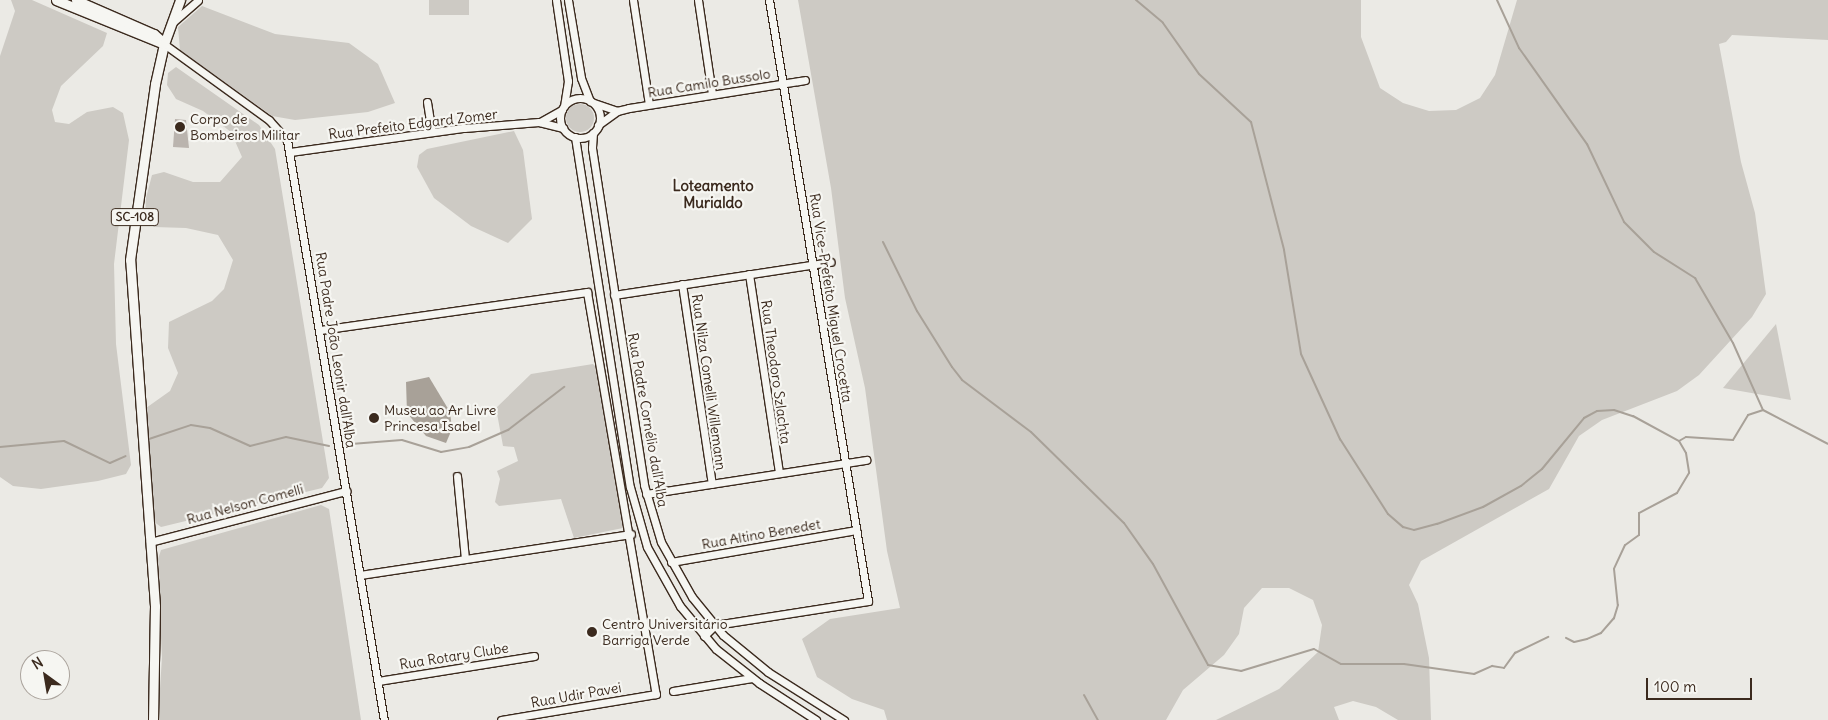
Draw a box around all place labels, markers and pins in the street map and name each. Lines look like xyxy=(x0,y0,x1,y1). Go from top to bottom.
place label: Corpo de Bombeiros Militar xyxy=(190,111,300,144)
marker: Corpo de Bombeiros Militar xyxy=(174,121,186,133)
place label: Museu ao Ar Livre Princesa Isabel xyxy=(384,402,496,434)
marker: Museu ao Ar Livre Princesa Isabel xyxy=(368,412,380,424)
place label: Centro Universitário Barriga Verde xyxy=(602,616,728,648)
marker: Centro Universitário Barriga Verde xyxy=(586,626,598,638)

